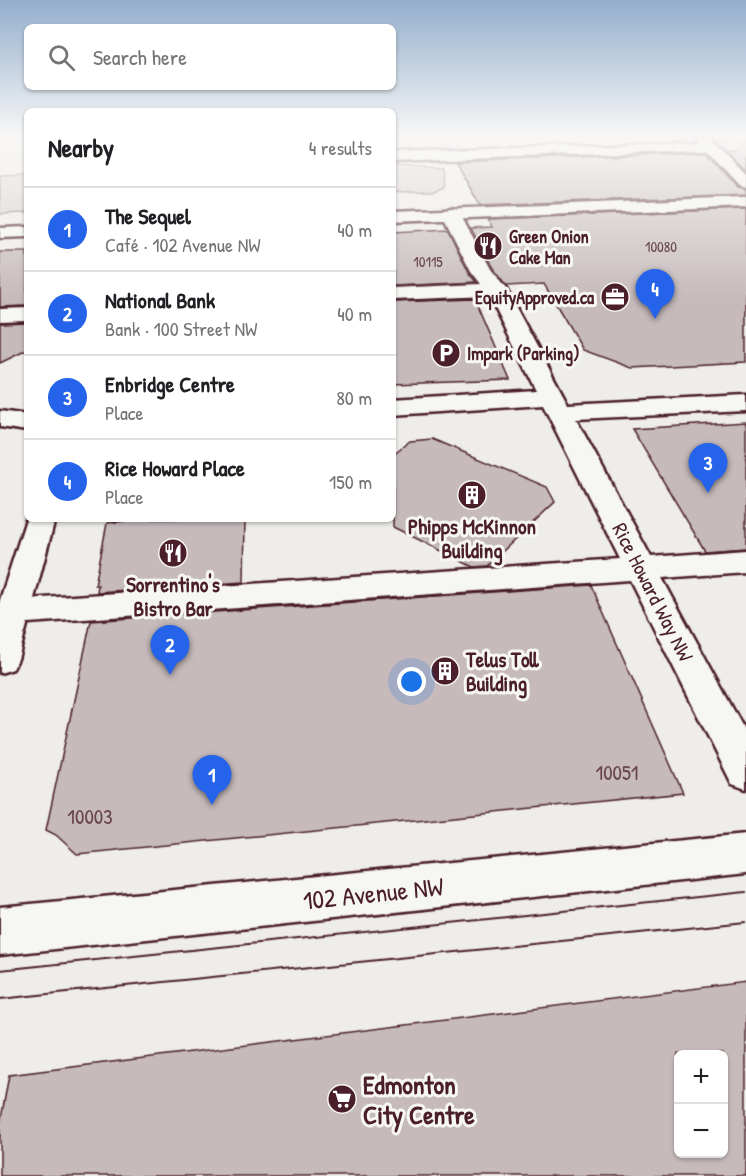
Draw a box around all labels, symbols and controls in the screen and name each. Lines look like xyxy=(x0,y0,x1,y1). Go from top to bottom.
search box xyxy=(24,24,396,90)
icon: search xyxy=(45,41,78,74)
text: Search here xyxy=(93,42,187,72)
text: Nearby xyxy=(48,130,114,165)
text: 4 results xyxy=(309,134,372,161)
text: The Sequel xyxy=(105,201,191,231)
text: 1 xyxy=(64,216,71,243)
text: 40 m xyxy=(337,216,372,243)
place label: Green Onion Cake Man xyxy=(509,224,589,270)
restaurant icon: Green Onion Cake Man xyxy=(472,230,504,262)
text: Café · 102 Avenue NW xyxy=(105,231,261,258)
house number: 10080 xyxy=(645,236,677,257)
house number: 10115 xyxy=(413,251,443,272)
pin: 4 xyxy=(636,270,674,319)
office icon: EquityApproved.ca xyxy=(599,281,631,313)
text: National Bank xyxy=(105,285,215,315)
place label: EquityApproved.ca xyxy=(475,285,595,311)
text: 2 xyxy=(63,300,72,327)
text: 40 m xyxy=(337,300,372,327)
text: Bank · 100 Street NW xyxy=(105,315,257,342)
parking icon: Impark (Parking) xyxy=(430,337,462,369)
place label: Impark (Parking) xyxy=(467,341,580,367)
text: Enbridge Centre xyxy=(105,369,235,399)
text: 3 xyxy=(63,384,72,411)
text: 80 m xyxy=(336,384,372,411)
text: Place xyxy=(105,399,144,426)
pin: 3 xyxy=(688,444,728,493)
text: Rice Howard Place xyxy=(105,453,245,483)
text: 4 xyxy=(64,468,71,495)
text: 150 m xyxy=(329,468,372,495)
building icon: Phipps McKinnon Building xyxy=(456,479,488,511)
text: Place xyxy=(105,483,144,510)
place label: Phipps McKinnon Building xyxy=(408,512,536,566)
street label: Rice Howard Way NW xyxy=(606,518,700,666)
restaurant icon: Sorrentino's Bistro Bar xyxy=(157,537,189,569)
place label: Sorrentino's Bistro Bar xyxy=(126,570,220,623)
pin: 2 xyxy=(150,626,190,675)
place label: Telus Toll Building xyxy=(465,645,539,699)
building icon: Telus Toll Building xyxy=(429,655,461,687)
your location xyxy=(397,667,426,696)
pin: 1 xyxy=(192,756,232,805)
house number: 10051 xyxy=(596,758,638,787)
house number: 10003 xyxy=(67,802,113,831)
street label: 102 Avenue NW xyxy=(301,868,445,918)
map controls xyxy=(674,1050,728,1158)
button: + xyxy=(674,1050,728,1104)
place label: Edmonton City Centre xyxy=(363,1067,475,1133)
supermarket icon: Edmonton City Centre xyxy=(326,1083,358,1115)
button: − xyxy=(674,1104,728,1158)

